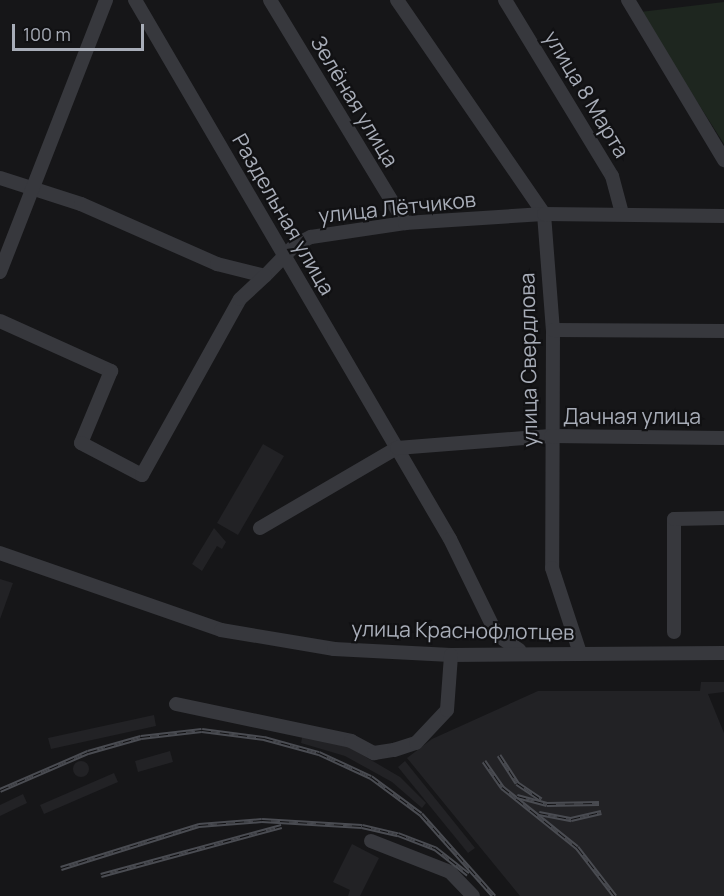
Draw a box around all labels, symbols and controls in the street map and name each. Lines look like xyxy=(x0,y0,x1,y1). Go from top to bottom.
scale bar xyxy=(15,12,147,50)
text: 100 m xyxy=(23,22,71,46)
street label: улица 8 Марта xyxy=(539,26,635,162)
street label: Зелёная улица xyxy=(306,31,404,171)
street label: Раздельная улица xyxy=(228,129,340,299)
street label: улица Лётчиков xyxy=(317,186,477,228)
street label: улица Свердлова xyxy=(514,273,542,447)
street label: Дачная улица xyxy=(563,403,701,429)
street label: улица Краснофлотцев xyxy=(351,615,575,645)

